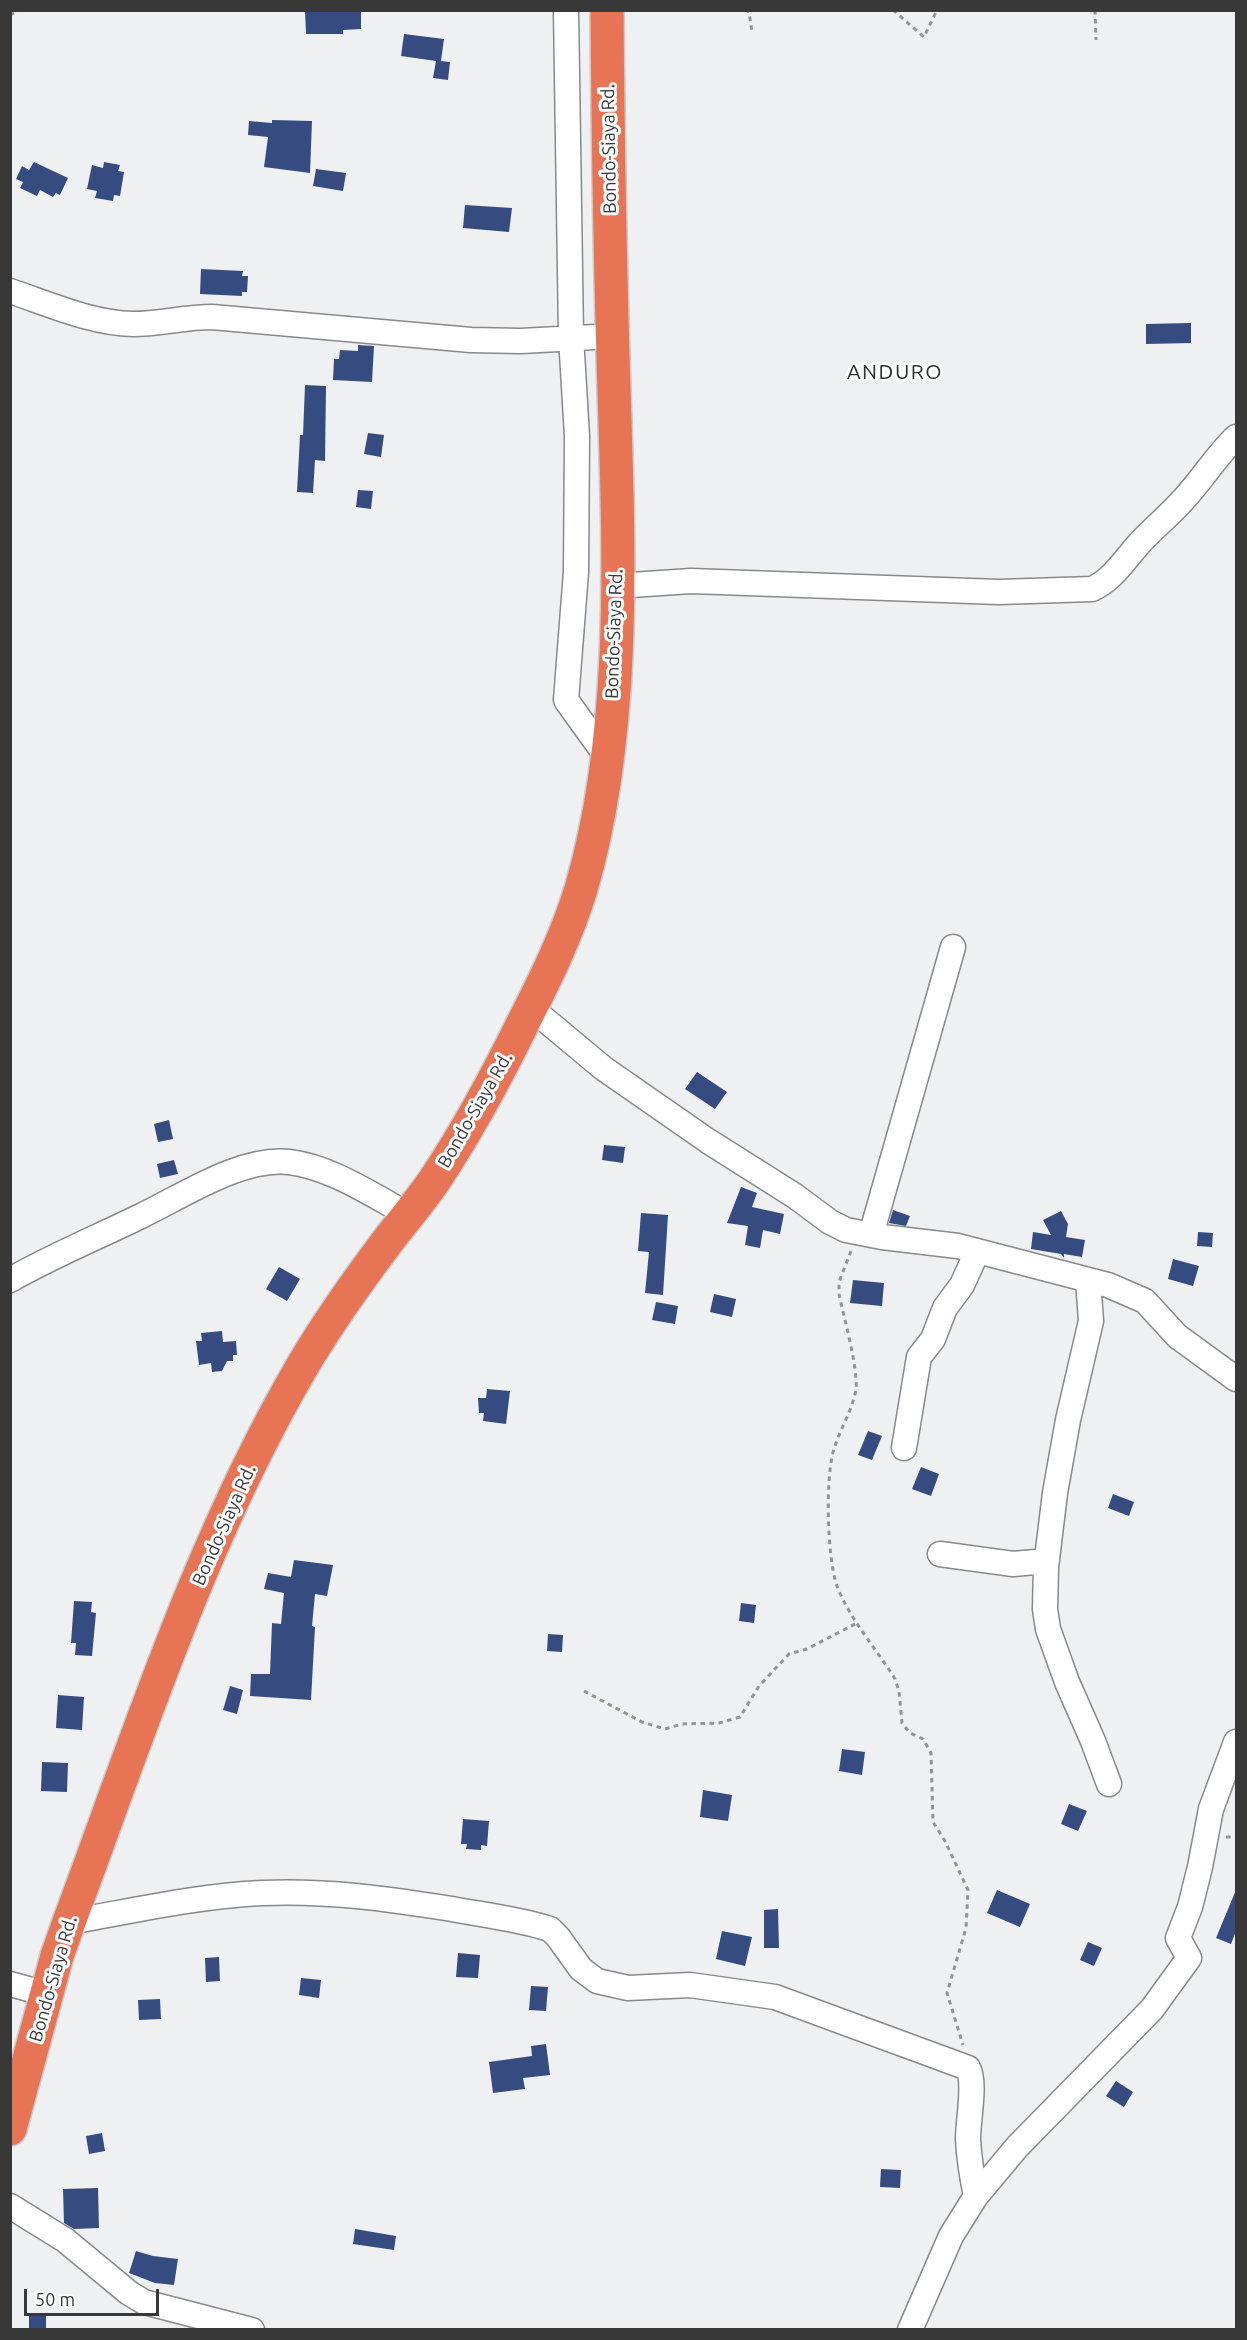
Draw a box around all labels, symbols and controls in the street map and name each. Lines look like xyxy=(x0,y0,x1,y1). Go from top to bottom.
street label: Bondo-Siaya Rd. xyxy=(597,84,621,214)
district label: ANDURO xyxy=(847,359,943,385)
street label: Bondo-Siaya Rd. xyxy=(601,569,627,699)
street label: Bondo-Siaya Rd. xyxy=(433,1048,517,1172)
street label: Bondo-Siaya Rd. xyxy=(188,1461,260,1589)
street label: Bondo-Siaya Rd. xyxy=(25,1914,81,2044)
scale bar xyxy=(27,2277,162,2315)
text: 50 m xyxy=(35,2289,75,2309)

